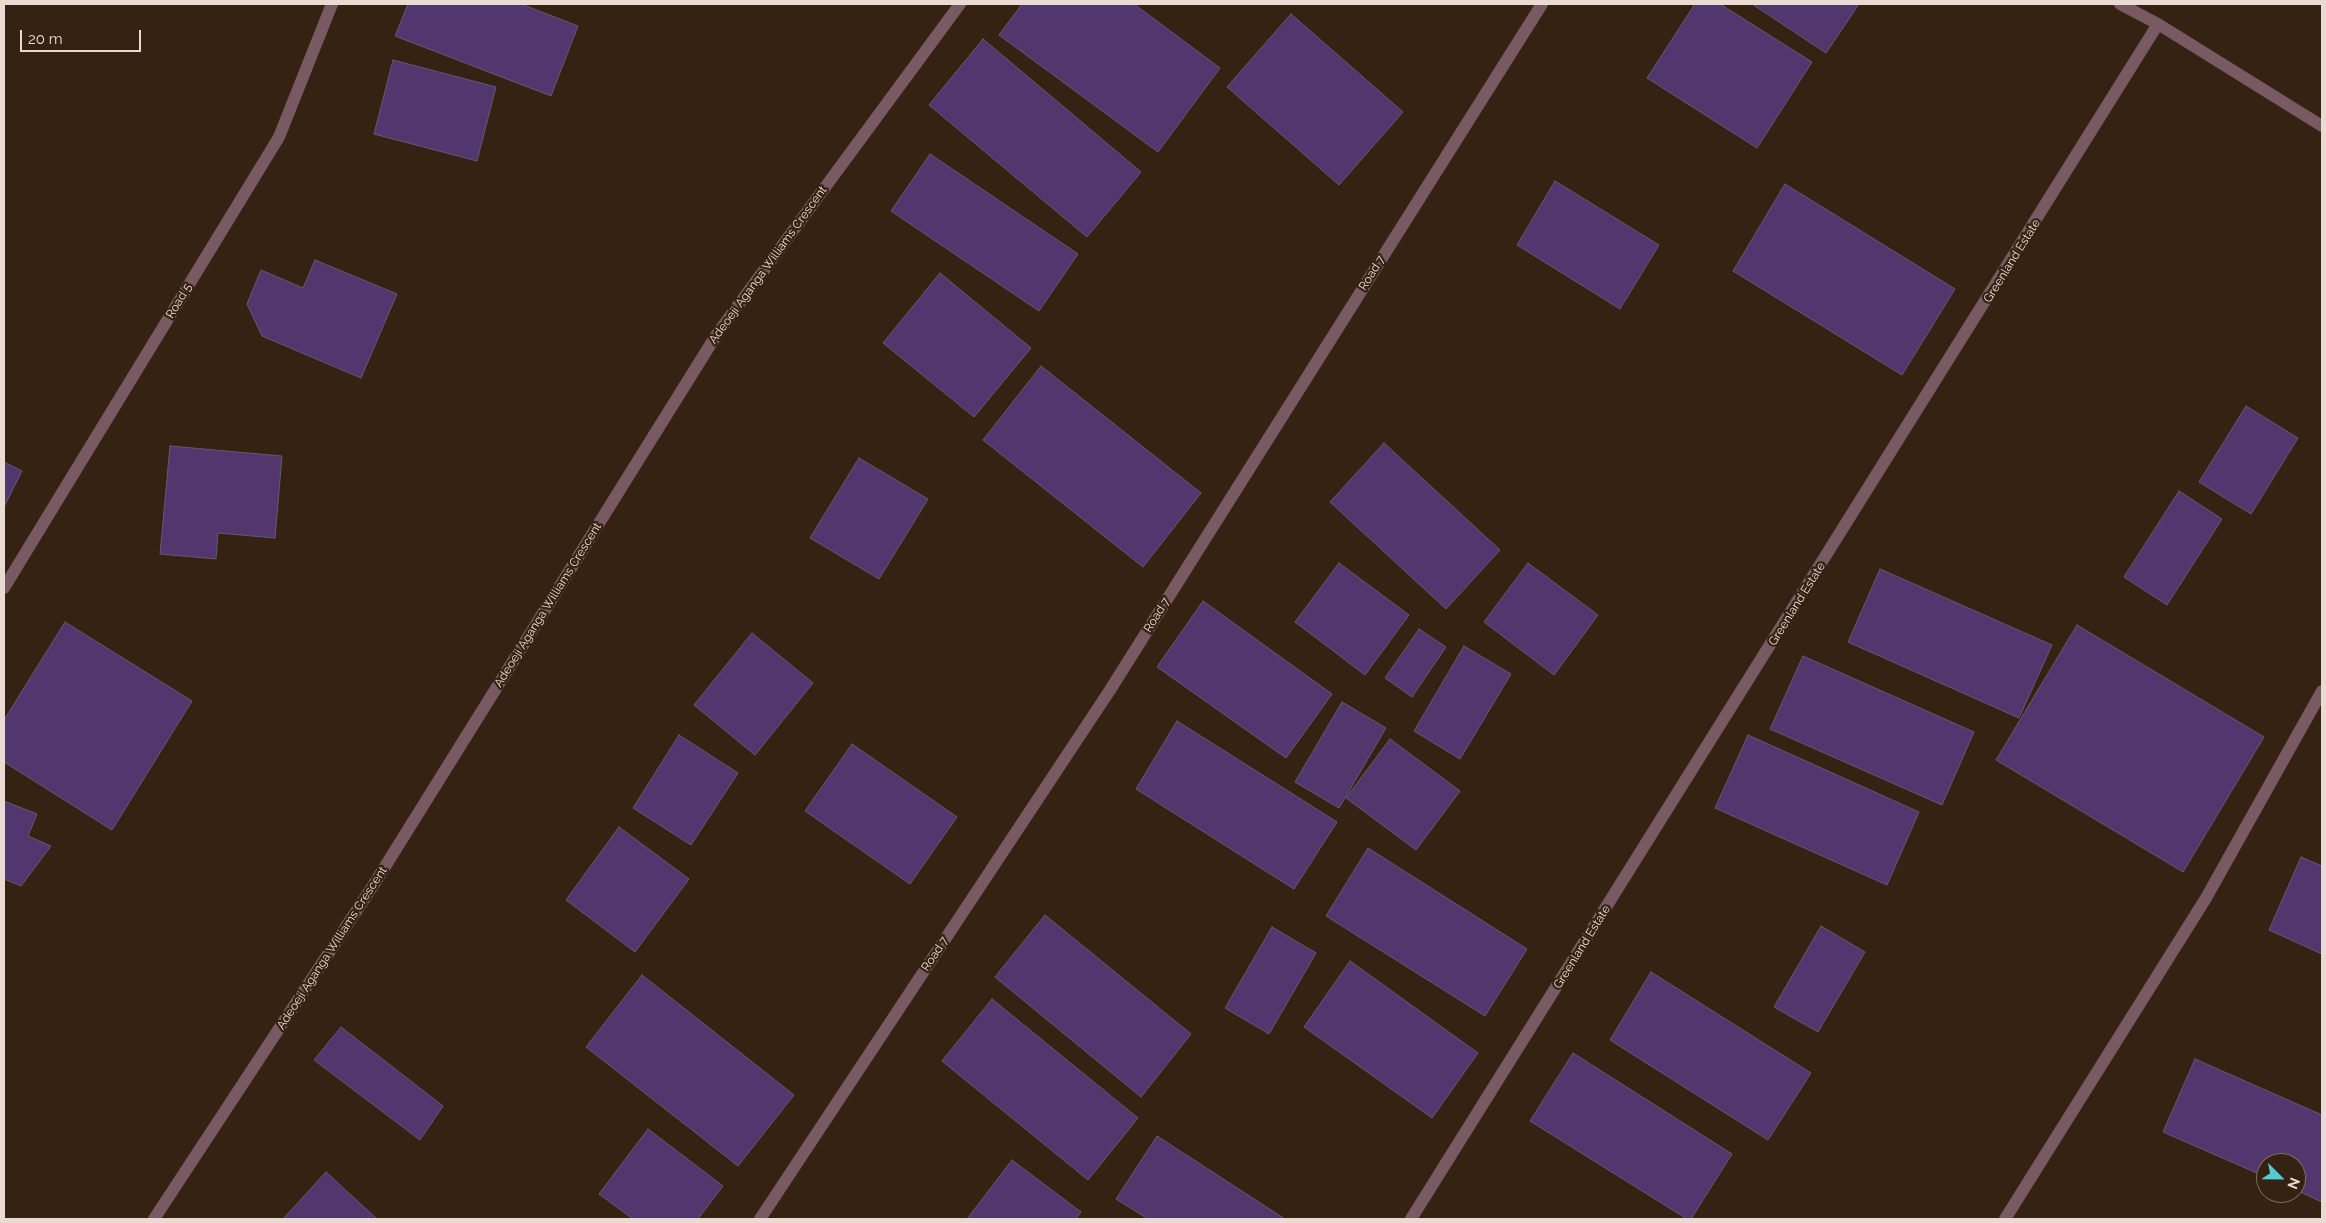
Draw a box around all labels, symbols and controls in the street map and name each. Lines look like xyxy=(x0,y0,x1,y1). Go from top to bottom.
scale bar xyxy=(22,20,144,52)
text: 20 m xyxy=(28,30,63,48)
street label: Adeoeji Aganga Williams Crescent xyxy=(706,183,830,347)
street label: Greenland Estate xyxy=(1981,217,2043,305)
street label: Road 7 xyxy=(1356,253,1388,293)
street label: Road 5 xyxy=(163,281,195,321)
street label: Adeoeji Aganga Williams Crescent xyxy=(491,520,605,690)
street label: Greenland Estate xyxy=(1766,560,1828,648)
street label: Road 7 xyxy=(1141,595,1173,635)
street label: Adeoeji Aganga Williams Crescent xyxy=(274,864,390,1032)
street label: Greenland Estate xyxy=(1551,903,1613,991)
street label: Road 7 xyxy=(919,934,951,974)
north arrow xyxy=(2256,1153,2306,1203)
text: N xyxy=(2284,1175,2303,1192)

